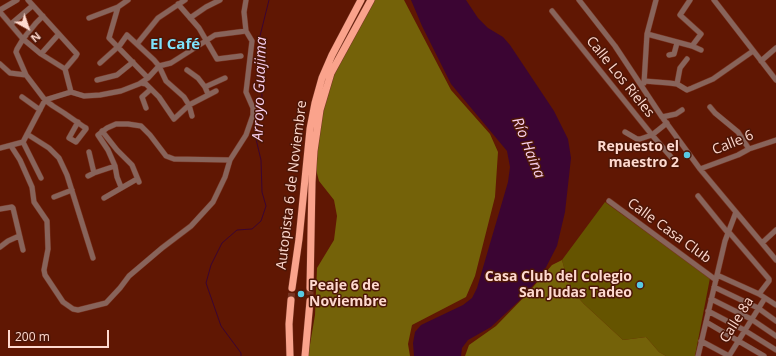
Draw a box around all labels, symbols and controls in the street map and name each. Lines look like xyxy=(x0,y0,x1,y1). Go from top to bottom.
north arrow xyxy=(8,8,48,48)
text: N xyxy=(28,29,44,46)
street label: Calle Los Rieles xyxy=(582,33,658,121)
district label: El Café xyxy=(150,36,200,54)
water label: Arroyo Guajima xyxy=(249,37,271,141)
street label: Autopista 6 de Noviembre xyxy=(273,100,311,270)
water label: Río Haina xyxy=(508,115,548,181)
street label: Calle 6 xyxy=(710,127,756,159)
place label: Repuesto el maestro 2 xyxy=(597,139,679,172)
marker: Repuesto el maestro 2 xyxy=(682,150,692,160)
street label: Calle Casa Club xyxy=(624,195,714,267)
place label: Casa Club del Colegio San Judas Tadeo xyxy=(485,269,632,302)
place label: Peaje 6 de Noviembre xyxy=(309,278,387,310)
marker: Casa Club del Colegio San Judas Tadeo xyxy=(635,280,645,290)
marker: Peaje 6 de Noviembre xyxy=(296,289,306,299)
street label: Calle 8a xyxy=(716,294,758,346)
scale bar xyxy=(10,322,111,348)
text: 200 m xyxy=(15,328,50,345)

